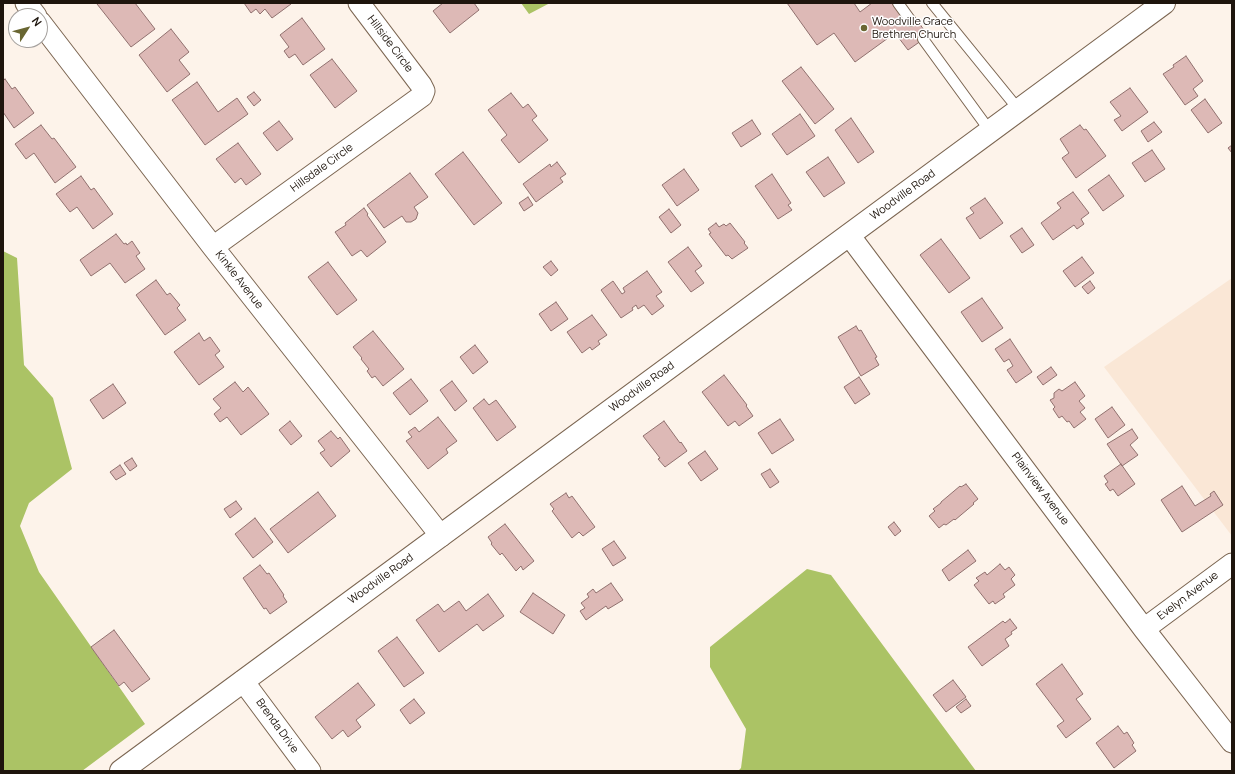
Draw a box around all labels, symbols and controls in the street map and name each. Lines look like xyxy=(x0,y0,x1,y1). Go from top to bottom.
north arrow xyxy=(8,8,48,48)
street label: Hillside Circle xyxy=(364,13,416,75)
text: N xyxy=(29,14,46,29)
place label: Woodville Grace Brethren Church xyxy=(872,15,956,41)
marker: Woodville Grace Brethren Church xyxy=(859,23,869,33)
street label: Hillsdale Circle xyxy=(288,141,356,195)
street label: Woodville Road xyxy=(868,167,938,223)
street label: Kinkle Avenue xyxy=(212,248,266,312)
street label: Woodville Road xyxy=(607,359,677,415)
street label: Plainview Avenue xyxy=(1009,450,1071,528)
street label: Woodville Road xyxy=(346,551,416,607)
street label: Evelyn Avenue xyxy=(1155,569,1221,623)
street label: Brenda Drive xyxy=(253,696,301,756)

